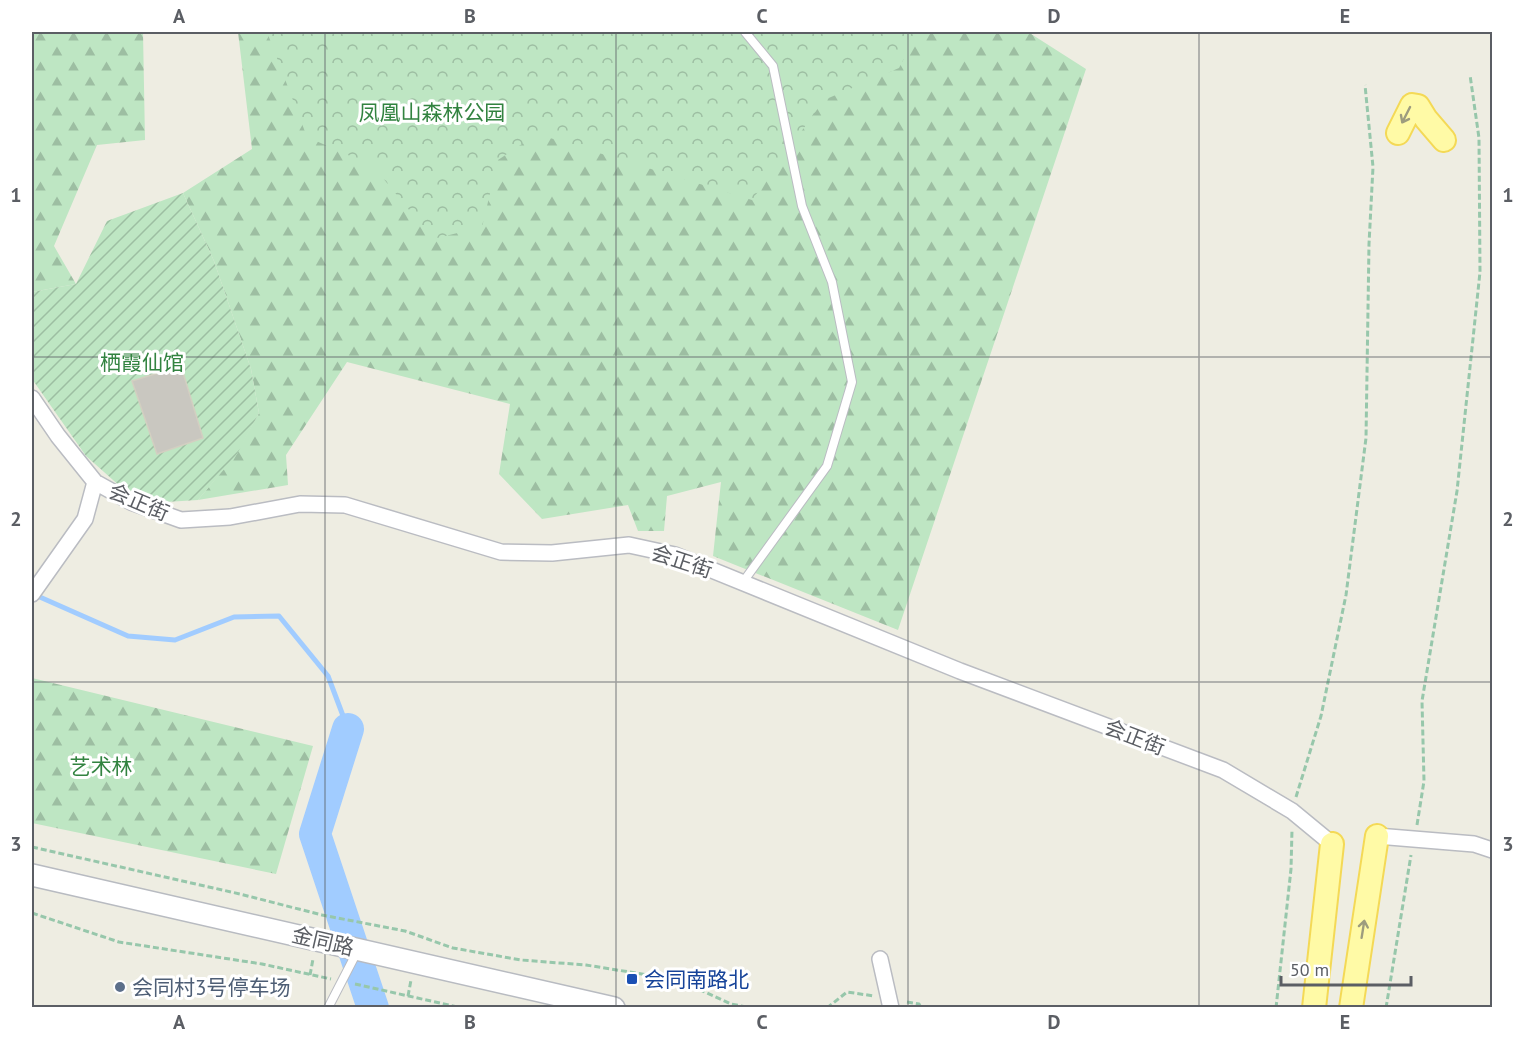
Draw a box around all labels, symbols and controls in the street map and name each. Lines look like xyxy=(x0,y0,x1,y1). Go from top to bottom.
text: A xyxy=(173,3,186,29)
text: B xyxy=(464,3,476,29)
text: C xyxy=(756,3,768,29)
text: D xyxy=(1048,3,1061,29)
text: E xyxy=(1340,3,1350,29)
park label: 凤凰山森林公园 xyxy=(359,99,506,126)
one-way arrow xyxy=(1399,106,1411,124)
text: 1 xyxy=(10,182,22,208)
text: 1 xyxy=(1502,182,1514,208)
park label: 栖霞仙馆 xyxy=(100,349,184,376)
street label: 会正街 xyxy=(105,477,173,527)
text: 2 xyxy=(10,506,22,532)
text: 2 xyxy=(1502,506,1514,532)
street label: 会正街 xyxy=(648,538,716,584)
street label: 会正街 xyxy=(1101,713,1169,761)
park label: 艺术林 xyxy=(70,753,133,780)
text: 3 xyxy=(10,831,22,857)
text: 3 xyxy=(1502,831,1514,857)
one-way arrow xyxy=(1358,920,1369,939)
street label: 金同路 xyxy=(289,921,357,961)
scale bar xyxy=(1281,949,1412,987)
text: 50 m xyxy=(1290,958,1329,981)
place label: 会同南路北 xyxy=(644,966,749,993)
marker: 会同南路北 xyxy=(625,972,639,986)
place label: 会同村3号停车场 xyxy=(132,974,290,1001)
marker: 会同村3号停车场 xyxy=(113,980,127,994)
text: A xyxy=(173,1009,186,1035)
text: B xyxy=(464,1009,476,1035)
text: C xyxy=(756,1009,768,1035)
text: D xyxy=(1048,1009,1061,1035)
text: E xyxy=(1340,1009,1350,1035)

